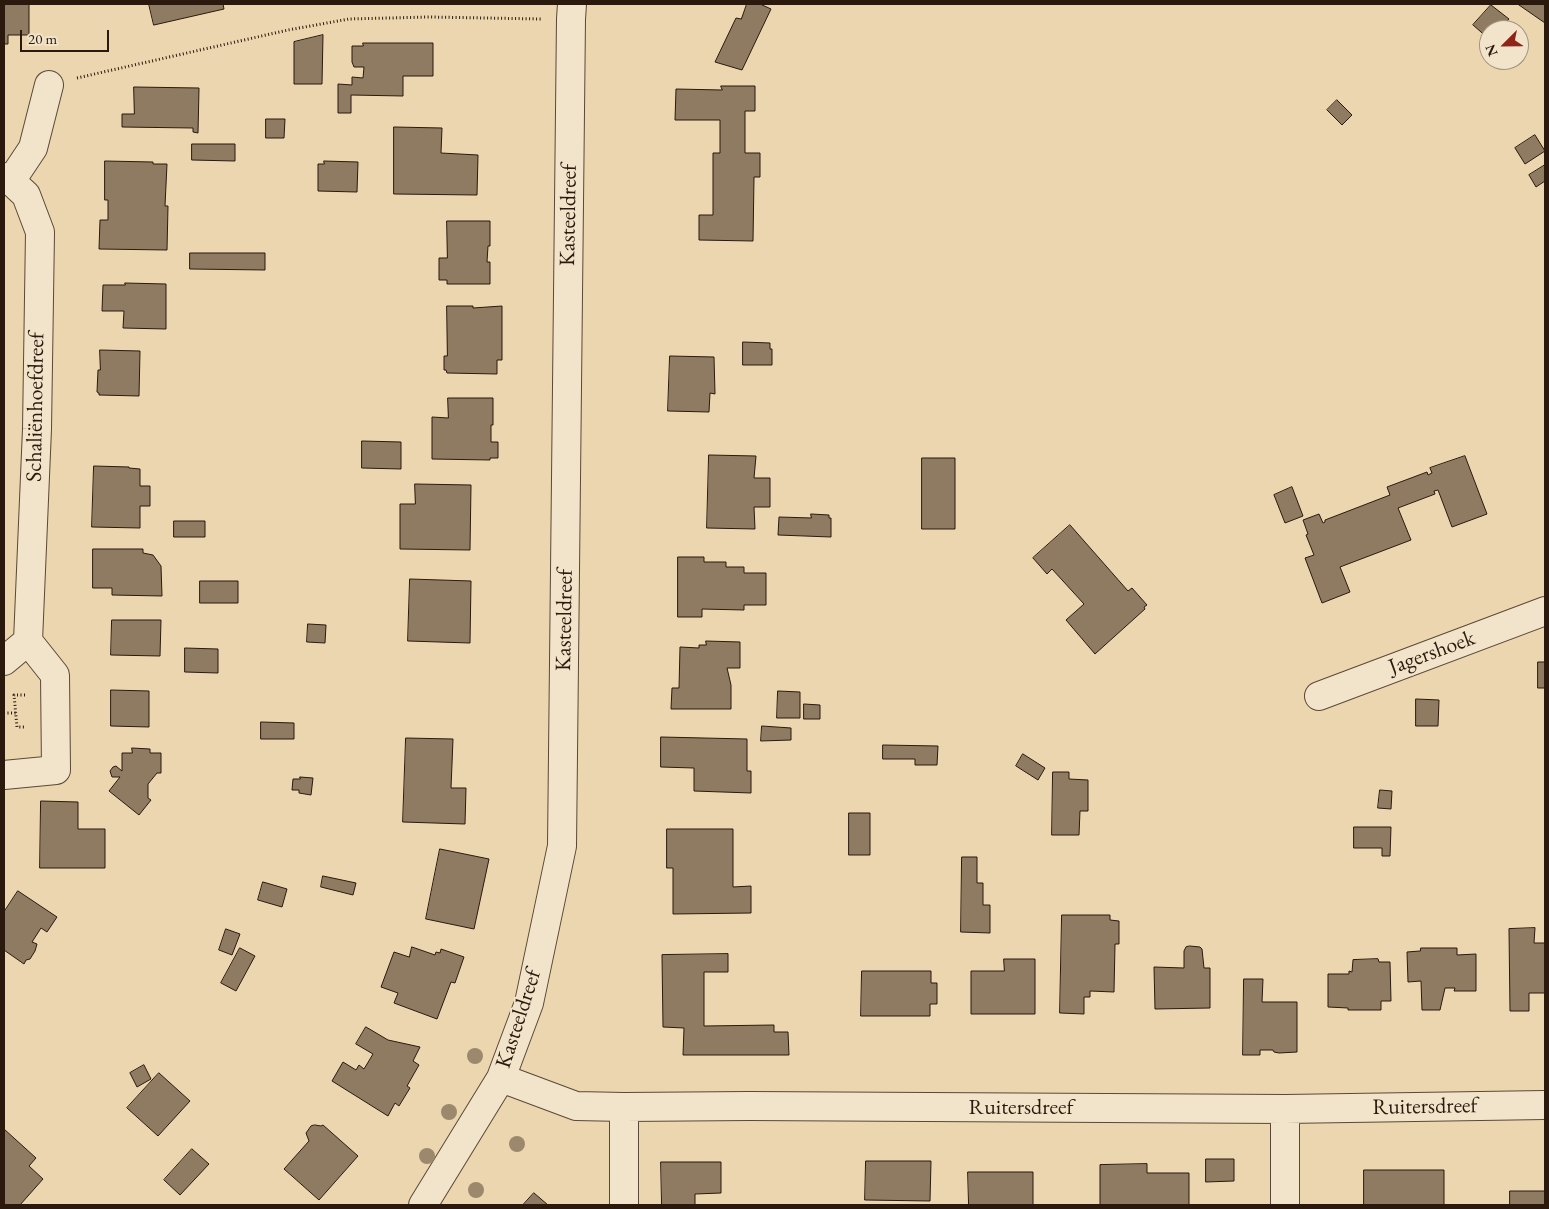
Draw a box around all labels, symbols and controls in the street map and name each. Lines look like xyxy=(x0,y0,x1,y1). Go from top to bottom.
scale bar xyxy=(22,20,111,52)
north arrow xyxy=(1479,20,1529,70)
text: 20 m xyxy=(28,29,57,48)
text: N xyxy=(1481,42,1502,59)
street label: Kasteeldreef xyxy=(555,164,583,266)
street label: Schaliënhoefdreef xyxy=(21,332,51,482)
street label: Kasteeldreef xyxy=(551,569,579,671)
street label: Jagershoek xyxy=(1385,625,1479,681)
street label: Kasteeldreef xyxy=(491,966,547,1072)
street label: Ruitersdreef xyxy=(1372,1093,1478,1121)
street label: Ruitersdreef xyxy=(968,1095,1074,1121)

